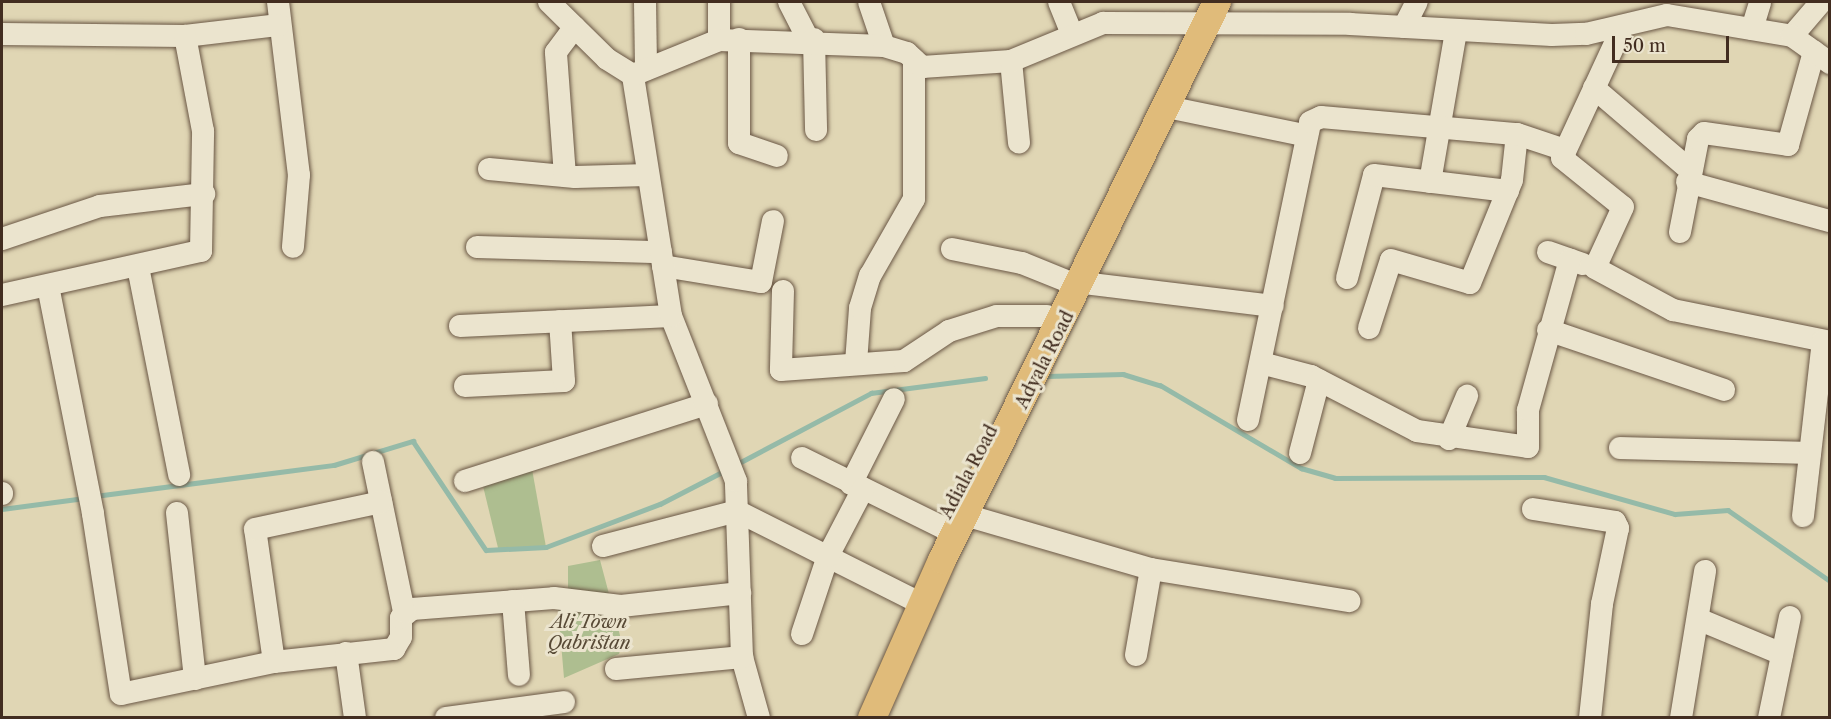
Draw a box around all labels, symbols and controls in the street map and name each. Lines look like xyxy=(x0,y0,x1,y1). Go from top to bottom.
scale bar xyxy=(1615,24,1732,62)
text: 50 m xyxy=(1623,35,1666,57)
street label: Adyala Road xyxy=(1011,307,1079,413)
street label: Adiala Road xyxy=(935,421,1003,523)
park label: Ali Town Qabristan xyxy=(547,612,631,654)

